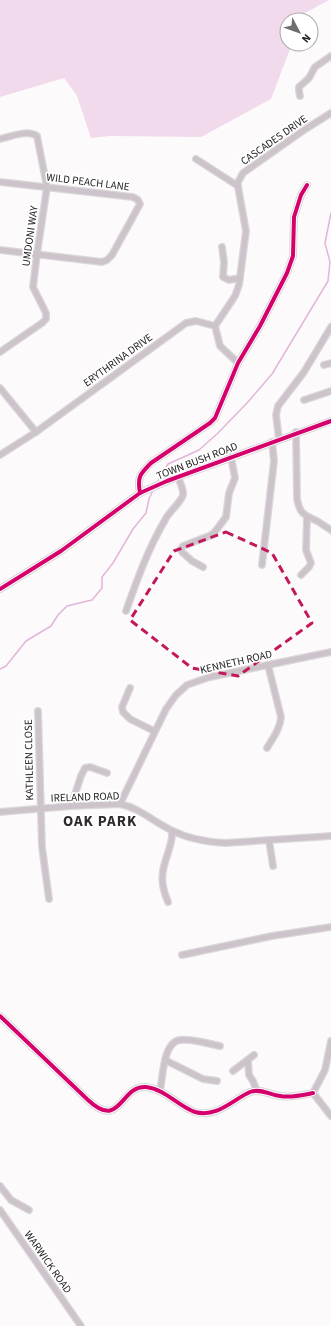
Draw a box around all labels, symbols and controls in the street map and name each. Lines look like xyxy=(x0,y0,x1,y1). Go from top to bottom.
north arrow xyxy=(279,12,319,52)
text: N xyxy=(298,31,314,46)
street label: CASCADES DRIVE xyxy=(238,111,311,169)
street label: WILD PEACH LANE xyxy=(46,169,131,195)
street label: UMDONI WAY xyxy=(18,204,42,267)
street label: ERYTHRINA DRIVE xyxy=(80,330,156,390)
street label: TOWN BUSH ROAD xyxy=(154,439,240,483)
street label: KENNETH ROAD xyxy=(198,646,274,678)
street label: KATHLEEN CLOSE xyxy=(21,719,37,801)
street label: IRELAND ROAD xyxy=(50,788,120,806)
district label: OAK PARK xyxy=(63,811,137,832)
street label: WARWICK ROAD xyxy=(21,1228,75,1297)

